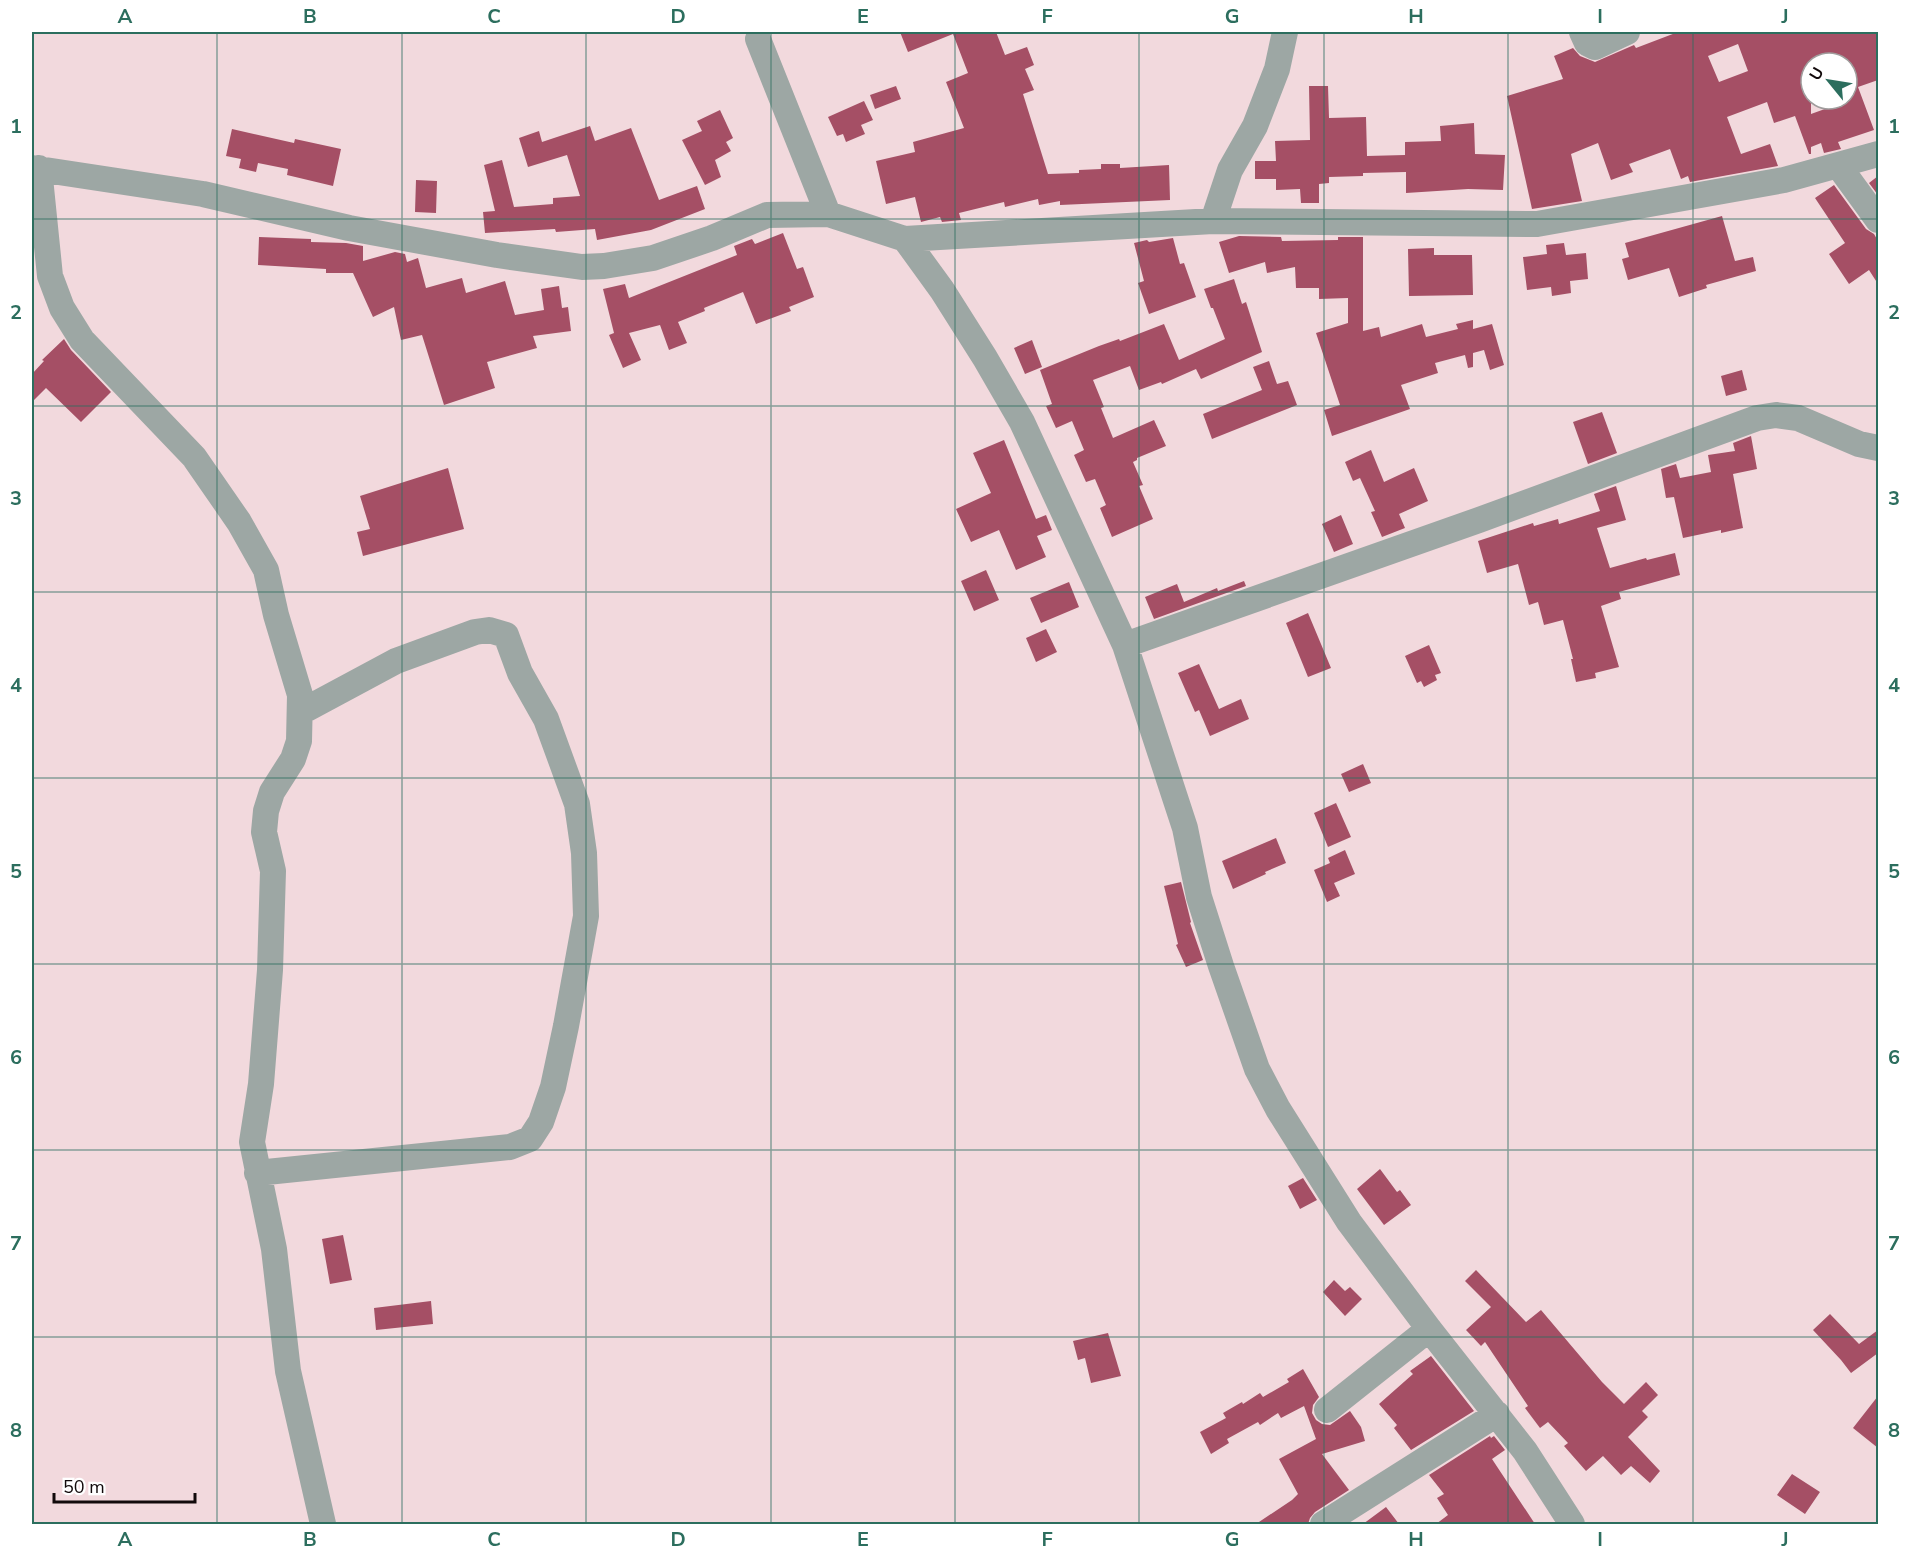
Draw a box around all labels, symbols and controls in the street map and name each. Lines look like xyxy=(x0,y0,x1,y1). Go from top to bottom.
text: A xyxy=(118,3,133,30)
text: B xyxy=(303,3,317,30)
text: C xyxy=(487,3,501,30)
text: D xyxy=(670,3,686,30)
text: E xyxy=(857,3,869,30)
text: F xyxy=(1041,3,1053,30)
text: G xyxy=(1225,3,1239,30)
text: H xyxy=(1408,3,1424,30)
text: I xyxy=(1597,3,1603,30)
text: J xyxy=(1780,3,1789,30)
north arrow xyxy=(1799,51,1859,111)
text: U xyxy=(1804,63,1829,85)
text: 1 xyxy=(10,113,22,140)
text: 1 xyxy=(1888,113,1900,140)
text: 2 xyxy=(10,299,22,326)
text: 2 xyxy=(1888,299,1900,326)
text: 3 xyxy=(10,485,22,512)
text: 3 xyxy=(1888,485,1900,512)
text: 4 xyxy=(10,672,22,699)
text: 4 xyxy=(1888,672,1900,699)
text: 5 xyxy=(10,858,22,885)
text: 5 xyxy=(1888,858,1900,885)
text: 6 xyxy=(10,1044,22,1071)
text: 6 xyxy=(1888,1044,1900,1071)
text: 7 xyxy=(10,1230,22,1257)
text: 7 xyxy=(1888,1230,1900,1257)
text: 8 xyxy=(10,1417,22,1444)
text: 8 xyxy=(1888,1417,1900,1444)
scale bar xyxy=(54,1466,195,1504)
text: 50 m xyxy=(63,1475,105,1499)
text: A xyxy=(118,1526,133,1553)
text: B xyxy=(303,1526,317,1553)
text: C xyxy=(487,1526,501,1553)
text: D xyxy=(670,1526,686,1553)
text: E xyxy=(857,1526,869,1553)
text: F xyxy=(1041,1526,1053,1553)
text: G xyxy=(1225,1526,1239,1553)
text: H xyxy=(1408,1526,1424,1553)
text: I xyxy=(1597,1526,1603,1553)
text: J xyxy=(1780,1526,1789,1553)

